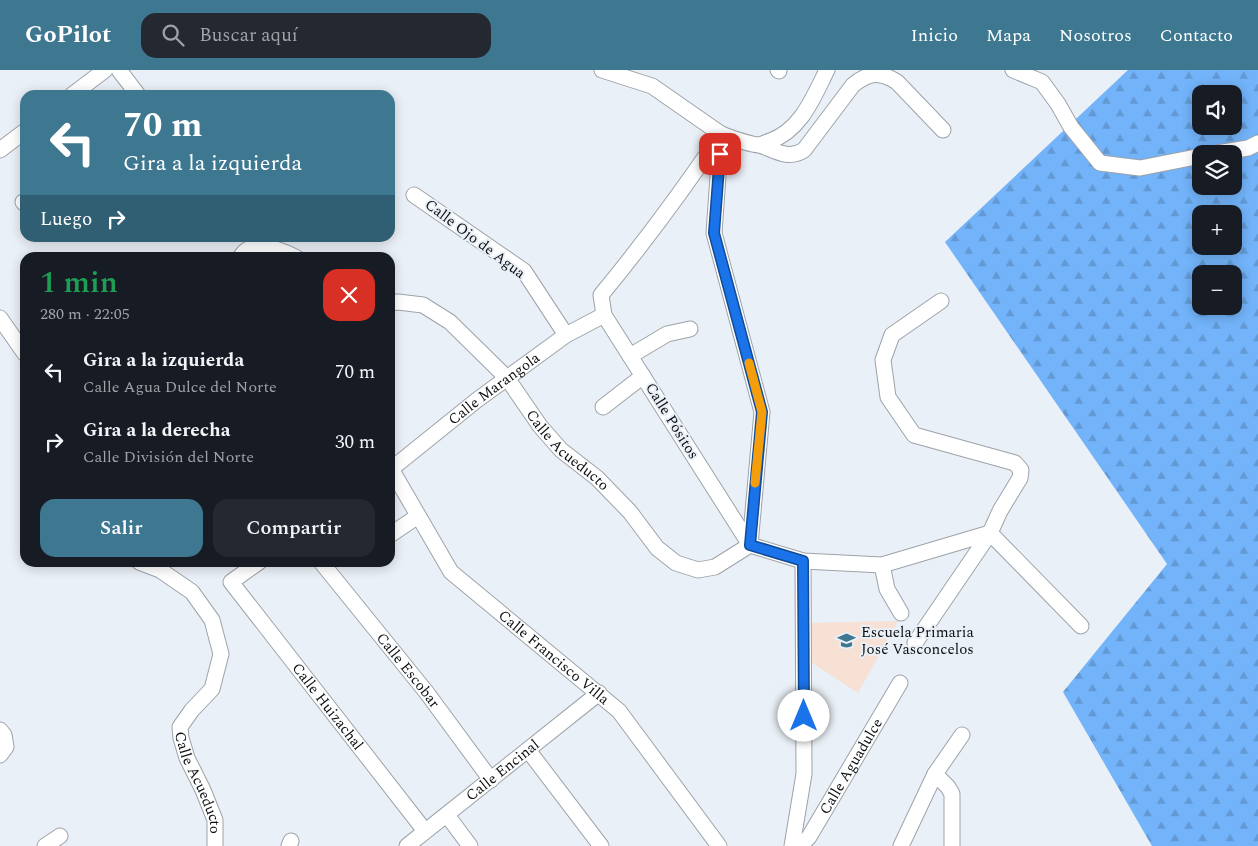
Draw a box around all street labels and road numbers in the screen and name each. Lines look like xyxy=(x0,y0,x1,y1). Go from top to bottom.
street label: Calle Ojo de Agua xyxy=(420,193,531,285)
street label: Calle Marangola xyxy=(443,346,545,431)
street label: Calle Pósitos xyxy=(639,378,705,464)
street label: Calle Acueducto xyxy=(520,405,615,496)
street label: Calle Francisco Villa xyxy=(493,604,615,711)
street label: Calle Escobar xyxy=(371,627,446,713)
street label: Calle Huizachal xyxy=(286,658,369,755)
street label: Calle Aguadulce xyxy=(813,714,888,819)
street label: Calle Acueducto xyxy=(169,730,227,834)
street label: Calle Encinal xyxy=(461,733,544,807)

